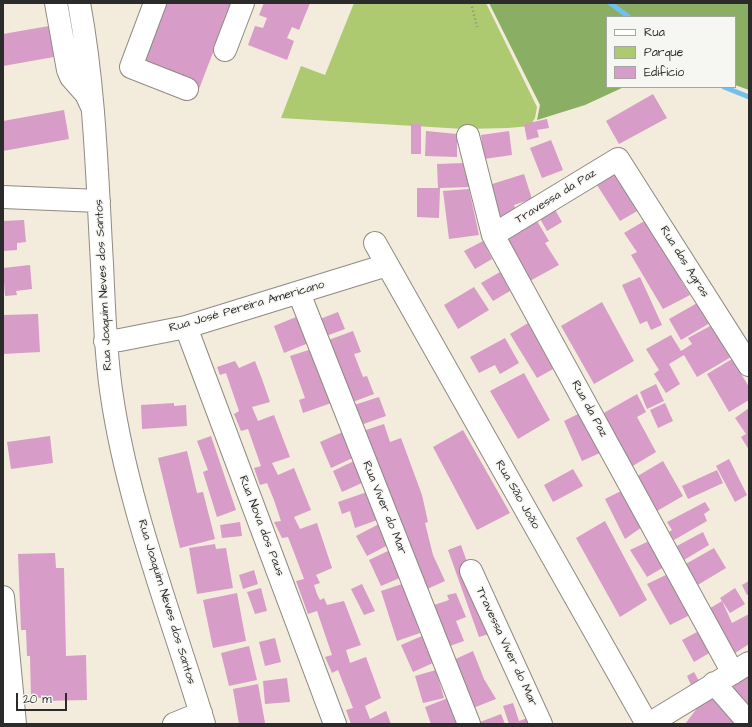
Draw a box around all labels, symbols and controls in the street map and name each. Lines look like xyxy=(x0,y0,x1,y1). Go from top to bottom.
legend xyxy=(606,16,736,88)
text: Rua xyxy=(644,24,665,41)
text: Parque xyxy=(644,44,683,61)
text: Edifício xyxy=(644,64,684,81)
street label: Travessa da Paz xyxy=(513,166,599,228)
street label: Rua Joaquim Neves dos Santos xyxy=(92,199,116,371)
street label: Rua das Agras xyxy=(656,224,712,300)
street label: Rua José Pereira Americano xyxy=(168,278,326,336)
street label: Rua da Paz xyxy=(568,378,610,440)
street label: Rua São João xyxy=(492,458,542,532)
street label: Rua Viver do Mar xyxy=(359,459,409,557)
street label: Rua Nova dos Paus xyxy=(235,474,287,578)
street label: Rua Joaquim Neves dos Santos xyxy=(134,518,198,686)
street label: Travessa Viver do Mar xyxy=(472,585,540,709)
scale bar xyxy=(18,685,69,711)
text: 20 m xyxy=(23,691,52,708)

